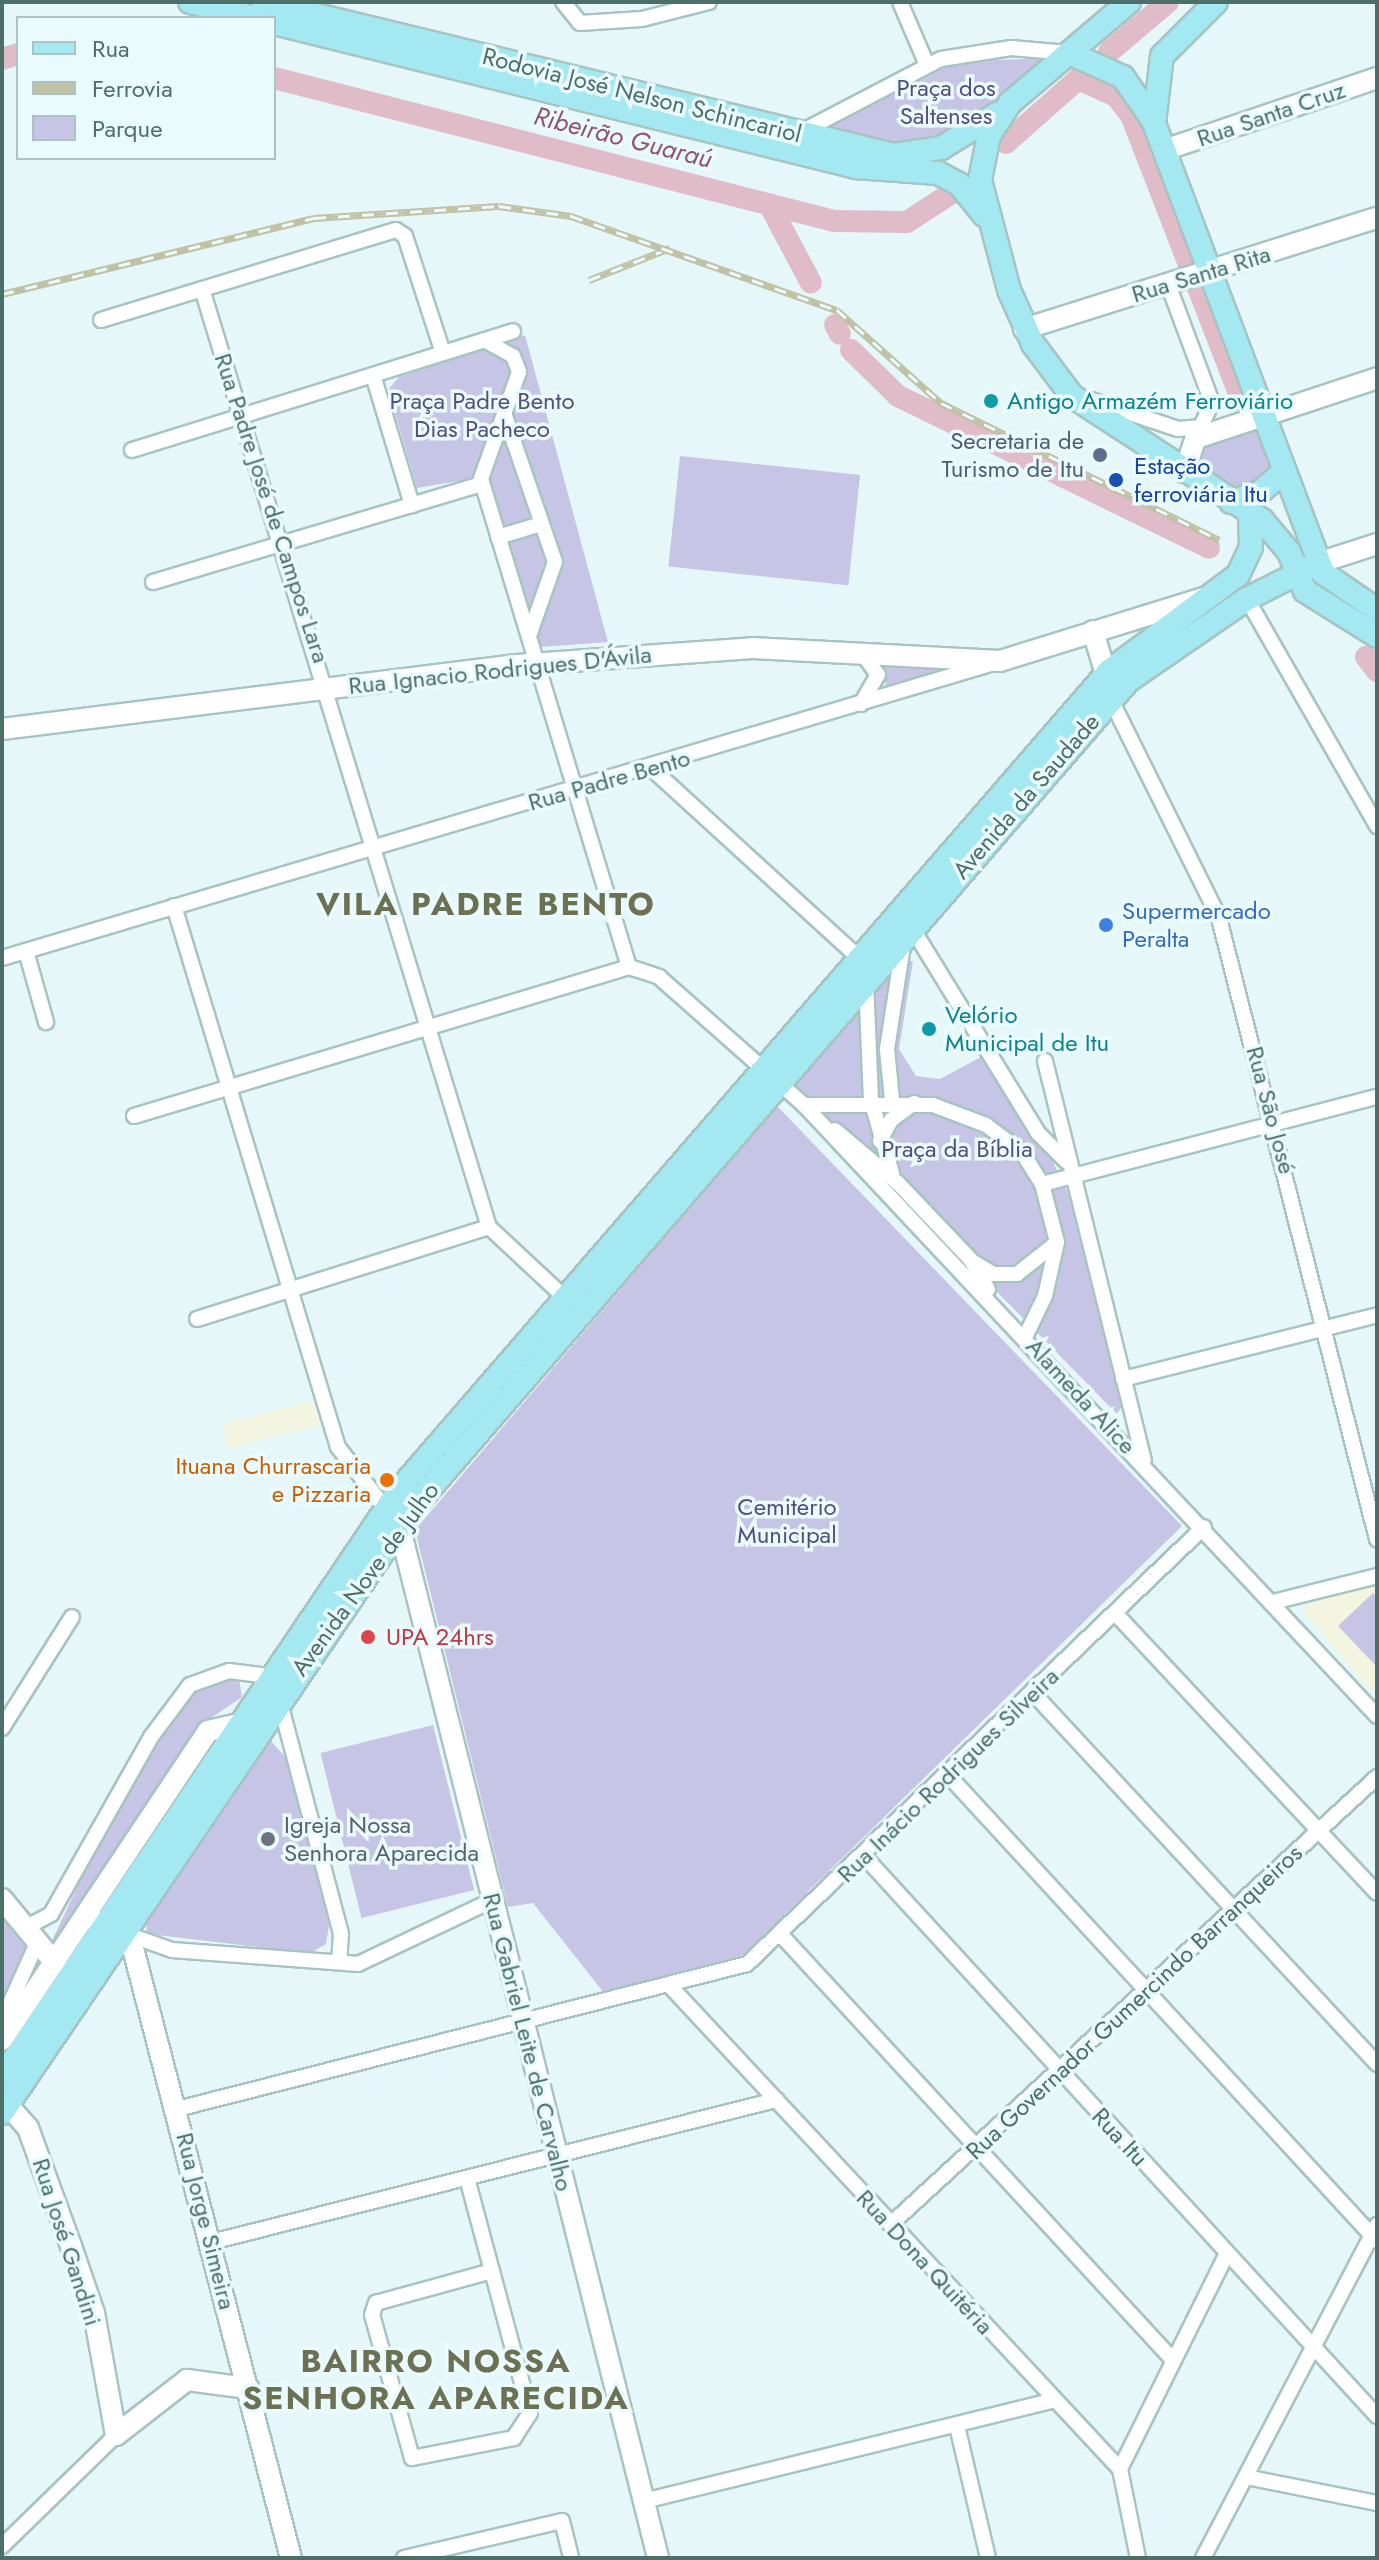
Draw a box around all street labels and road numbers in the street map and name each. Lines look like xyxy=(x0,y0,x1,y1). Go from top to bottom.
street label: Rodovia José Nelson Schincariol xyxy=(479,41,805,149)
street label: Rua Santa Cruz xyxy=(1193,75,1349,153)
street label: Rua Santa Rita xyxy=(1128,239,1274,309)
street label: Rua Padre José de Campos Lara xyxy=(208,350,336,666)
street label: Rua Ignacio Rodrigues D'Ávila xyxy=(347,640,653,700)
street label: Avenida da Saudade xyxy=(946,708,1106,884)
street label: Rua Padre Bento xyxy=(525,743,693,817)
street label: Rua São José xyxy=(1240,1043,1302,1177)
street label: Alameda Alice xyxy=(1020,1332,1142,1460)
street label: Avenida Nove de Julho xyxy=(285,1477,445,1681)
street label: Rua Inácio Rodrigues Silveira xyxy=(831,1662,1065,1888)
street label: Rua Governador Gumercindo Barranqueiros xyxy=(960,1838,1308,2166)
street label: Rua Gabriel Leite de Carvalho xyxy=(477,1890,579,2194)
street label: Rua Itu xyxy=(1086,2102,1154,2172)
street label: Rua Jorge Simeira xyxy=(170,2130,242,2312)
street label: Rua José Gandini xyxy=(26,2155,108,2329)
street label: Rua Dona Quitéria xyxy=(851,2184,999,2340)

